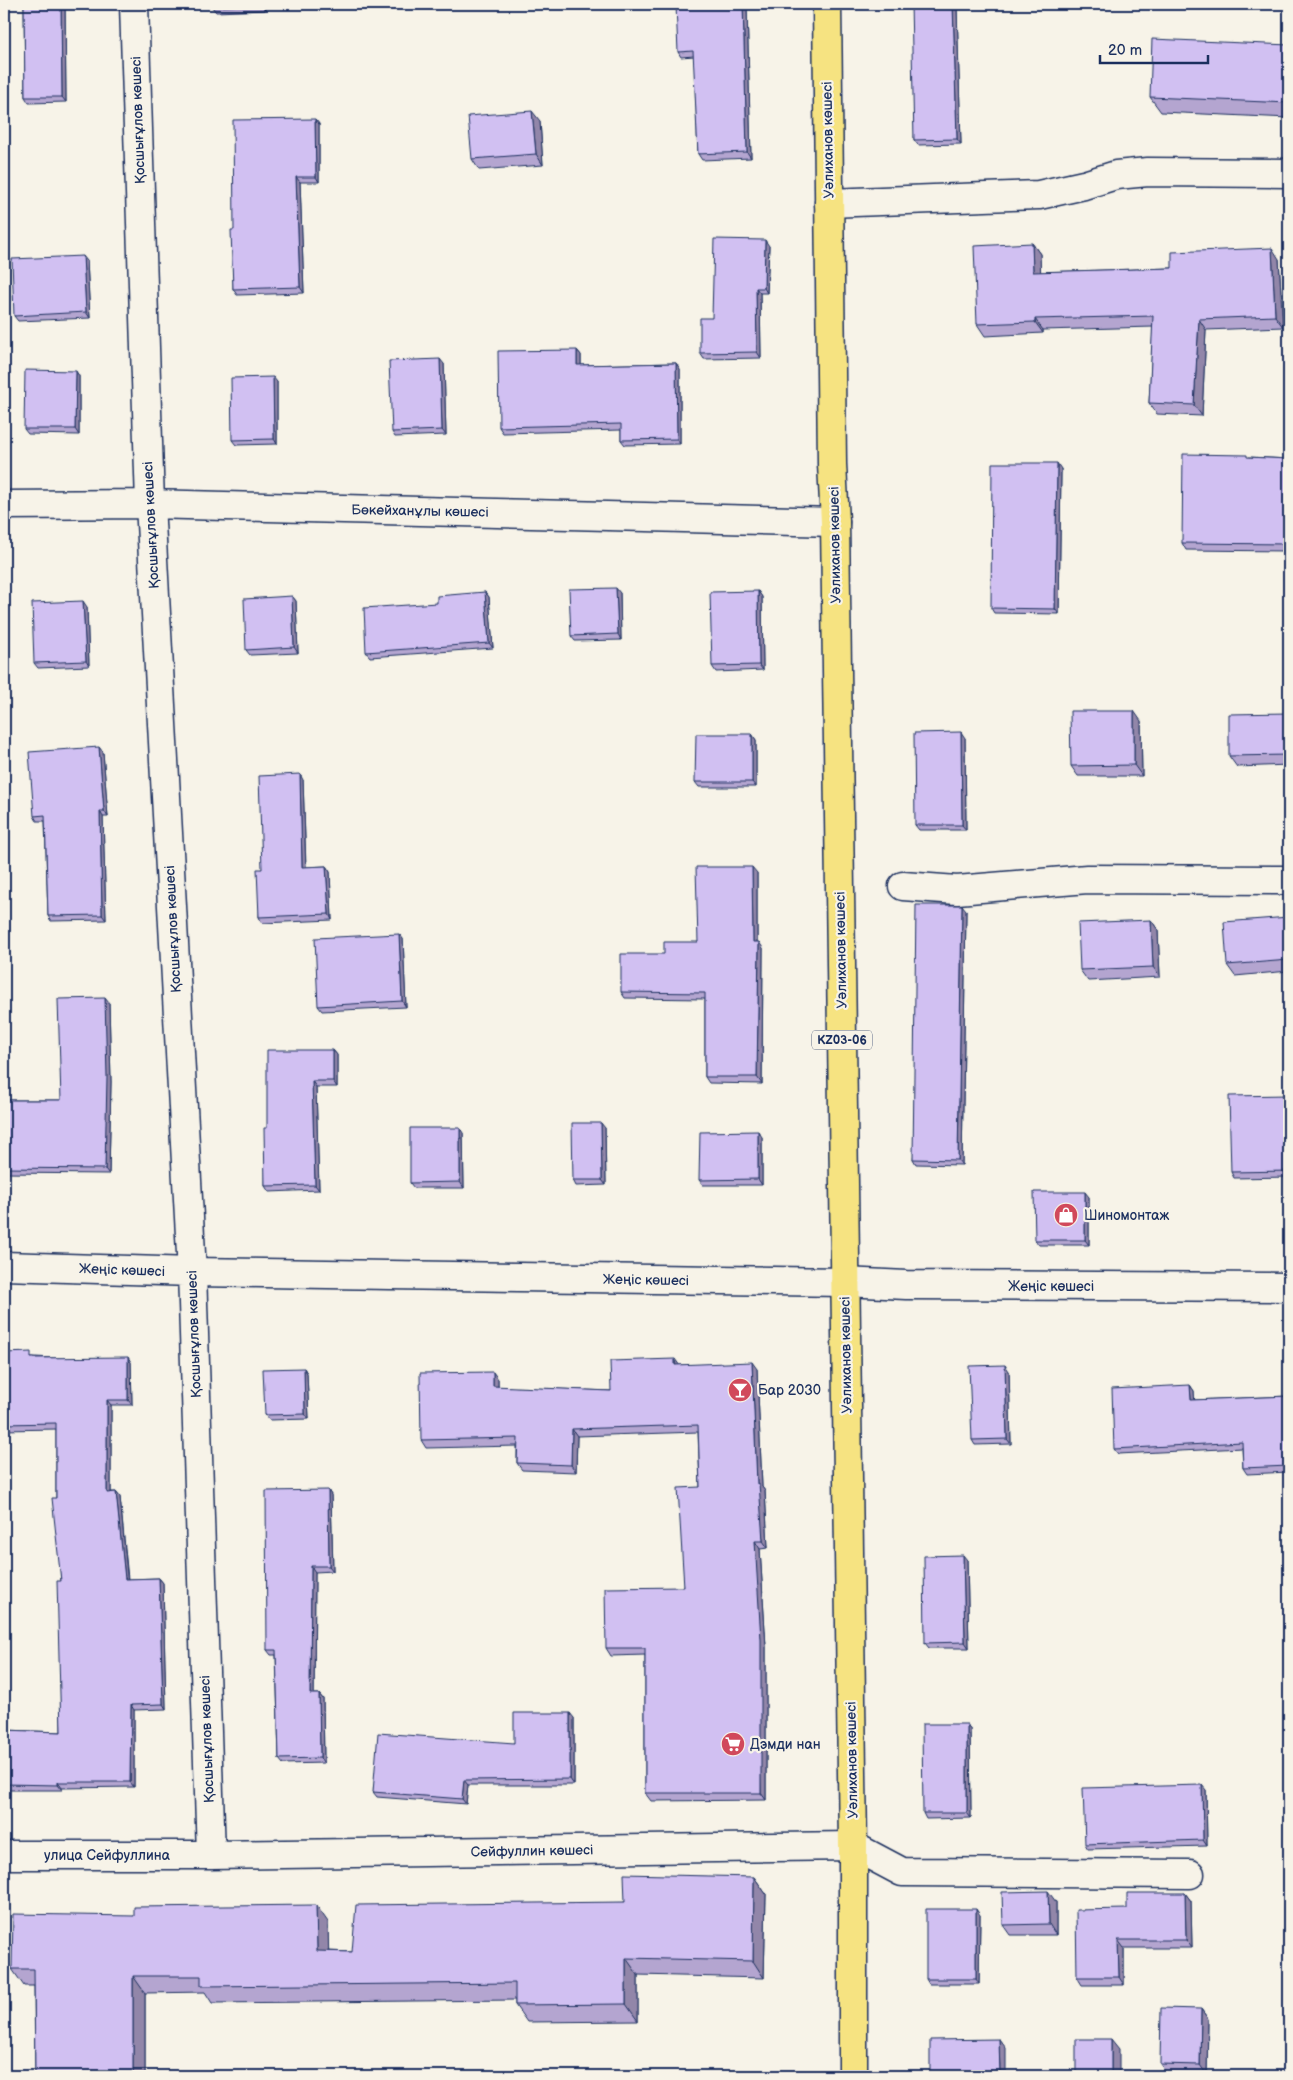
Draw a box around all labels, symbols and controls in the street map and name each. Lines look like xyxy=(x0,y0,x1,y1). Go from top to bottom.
scale bar xyxy=(1100,32,1208,64)
text: 20 m xyxy=(1108,41,1142,60)
street label: Қосшығұлов көшесі xyxy=(127,56,149,184)
street label: Уәлиханов көшесі xyxy=(818,81,838,199)
street label: Қосшығұлов көшесі xyxy=(139,461,163,589)
street label: Уәлиханов көшесі xyxy=(825,486,845,604)
street label: Бөкейханұлы көшесі xyxy=(351,501,489,521)
street label: Қосшығұлов көшесі xyxy=(161,865,185,993)
street label: Уәлиханов көшесі xyxy=(831,891,851,1009)
road number: KZ03-06 xyxy=(812,1030,872,1050)
shop icon: Шиномонтаж xyxy=(1053,1202,1079,1228)
place label: Шиномонтаж xyxy=(1084,1207,1170,1224)
street label: Жеңіс көшесі xyxy=(79,1260,165,1280)
street label: Қосшығұлов көшесі xyxy=(183,1270,205,1398)
street label: Жеңіс көшесі xyxy=(603,1271,689,1289)
street label: Жеңіс көшесі xyxy=(1008,1278,1094,1295)
street label: Уәлиханов көшесі xyxy=(836,1296,856,1414)
bar icon: Бар 2030 xyxy=(727,1377,753,1403)
place label: Бар 2030 xyxy=(758,1382,821,1399)
street label: Қосшығұлов көшесі xyxy=(196,1675,218,1803)
street label: Уәлиханов көшесі xyxy=(842,1701,862,1819)
supermarket icon: Дэмди нан xyxy=(720,1731,746,1757)
place label: Дэмди нан xyxy=(750,1736,821,1753)
street label: Сейфуллин көшесі xyxy=(470,1841,594,1861)
street label: улица Сейфуллина xyxy=(44,1847,171,1864)

